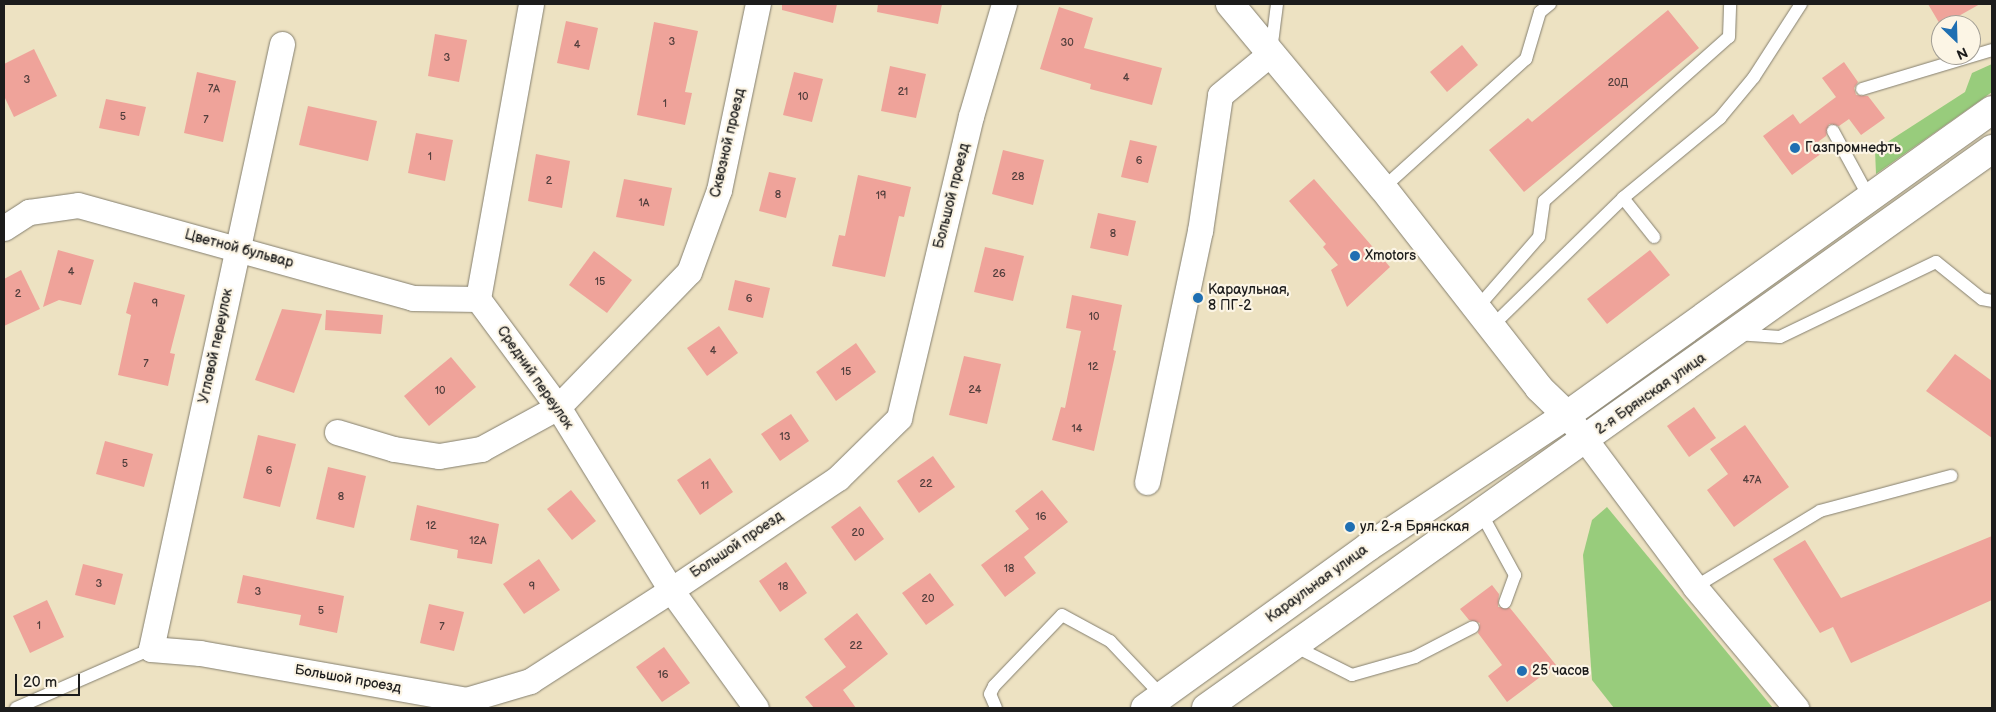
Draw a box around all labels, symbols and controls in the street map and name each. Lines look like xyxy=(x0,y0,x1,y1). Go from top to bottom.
north arrow xyxy=(1931,15,1981,65)
house number: 3 xyxy=(669,35,675,49)
house number: 30 xyxy=(1060,36,1074,50)
house number: 4 xyxy=(574,38,580,52)
text: N xyxy=(1954,43,1970,63)
house number: 3 xyxy=(444,51,450,65)
house number: 4 xyxy=(1123,71,1129,85)
house number: 3 xyxy=(24,73,30,87)
house number: 20Д xyxy=(1608,76,1628,90)
house number: 7А xyxy=(208,82,220,96)
house number: 21 xyxy=(898,85,908,99)
street label: Сквозной проезд xyxy=(707,87,749,199)
house number: 10 xyxy=(798,90,808,104)
house number: 1 xyxy=(663,97,667,111)
house number: 5 xyxy=(120,110,126,124)
house number: 7 xyxy=(203,113,209,127)
place label: Газпромнефть xyxy=(1805,140,1901,156)
street label: Большой проезд xyxy=(931,142,973,250)
marker: Газпромнефть xyxy=(1789,142,1801,154)
house number: 1 xyxy=(428,150,432,164)
house number: 6 xyxy=(1136,154,1142,168)
house number: 28 xyxy=(1012,170,1024,184)
house number: 2 xyxy=(546,174,552,188)
house number: 8 xyxy=(775,188,781,202)
house number: 19 xyxy=(876,189,886,203)
house number: 1А xyxy=(639,196,649,210)
street label: Цветной бульвар xyxy=(183,226,295,272)
house number: 8 xyxy=(1110,227,1116,241)
place label: Xmotors xyxy=(1365,248,1416,264)
marker: Xmotors xyxy=(1349,250,1361,262)
house number: 4 xyxy=(68,265,74,279)
house number: 26 xyxy=(992,267,1006,281)
house number: 15 xyxy=(595,275,605,289)
place label: Караульная, 8 ПГ-2 xyxy=(1208,282,1289,314)
house number: 2 xyxy=(15,287,21,301)
street label: Угловой переулок xyxy=(196,287,236,405)
house number: 6 xyxy=(746,292,752,306)
marker: Караульная, 8 ПГ-2 xyxy=(1192,292,1204,304)
house number: 9 xyxy=(152,297,158,311)
house number: 10 xyxy=(1089,310,1099,324)
street label: Средний переулок xyxy=(493,323,577,433)
house number: 4 xyxy=(710,344,716,358)
street label: 2-я Брянская улица xyxy=(1593,350,1709,438)
house number: 7 xyxy=(143,357,149,371)
house number: 12 xyxy=(1088,360,1098,374)
house number: 15 xyxy=(841,365,851,379)
house number: 24 xyxy=(968,383,982,397)
house number: 10 xyxy=(435,384,445,398)
house number: 14 xyxy=(1072,422,1082,436)
house number: 13 xyxy=(779,430,791,444)
house number: 5 xyxy=(122,457,128,471)
house number: 6 xyxy=(266,464,272,478)
house number: 47А xyxy=(1743,473,1761,487)
house number: 22 xyxy=(920,477,932,491)
house number: 11 xyxy=(701,479,709,493)
house number: 8 xyxy=(338,490,344,504)
street label: Большой проезд xyxy=(688,508,786,582)
house number: 16 xyxy=(1036,510,1046,524)
house number: 12 xyxy=(426,519,436,533)
place label: ул. 2-я Брянская xyxy=(1360,519,1469,535)
marker: ул. 2-я Брянская xyxy=(1344,521,1356,533)
house number: 20 xyxy=(852,526,864,540)
house number: 12А xyxy=(469,534,487,548)
street label: Караульная улица xyxy=(1263,542,1371,626)
house number: 18 xyxy=(1004,562,1014,576)
house number: 3 xyxy=(96,577,102,591)
house number: 9 xyxy=(529,580,535,594)
house number: 18 xyxy=(778,580,788,594)
house number: 3 xyxy=(255,585,261,599)
house number: 20 xyxy=(922,592,934,606)
house number: 5 xyxy=(318,604,324,618)
house number: 1 xyxy=(37,619,41,633)
house number: 7 xyxy=(439,620,445,634)
house number: 22 xyxy=(850,639,862,653)
street label: Большой проезд xyxy=(293,661,403,697)
place label: 25 часов xyxy=(1532,663,1589,679)
scale bar xyxy=(18,664,82,696)
marker: 25 часов xyxy=(1516,665,1528,677)
house number: 16 xyxy=(658,668,668,682)
text: 20 m xyxy=(23,673,57,692)

